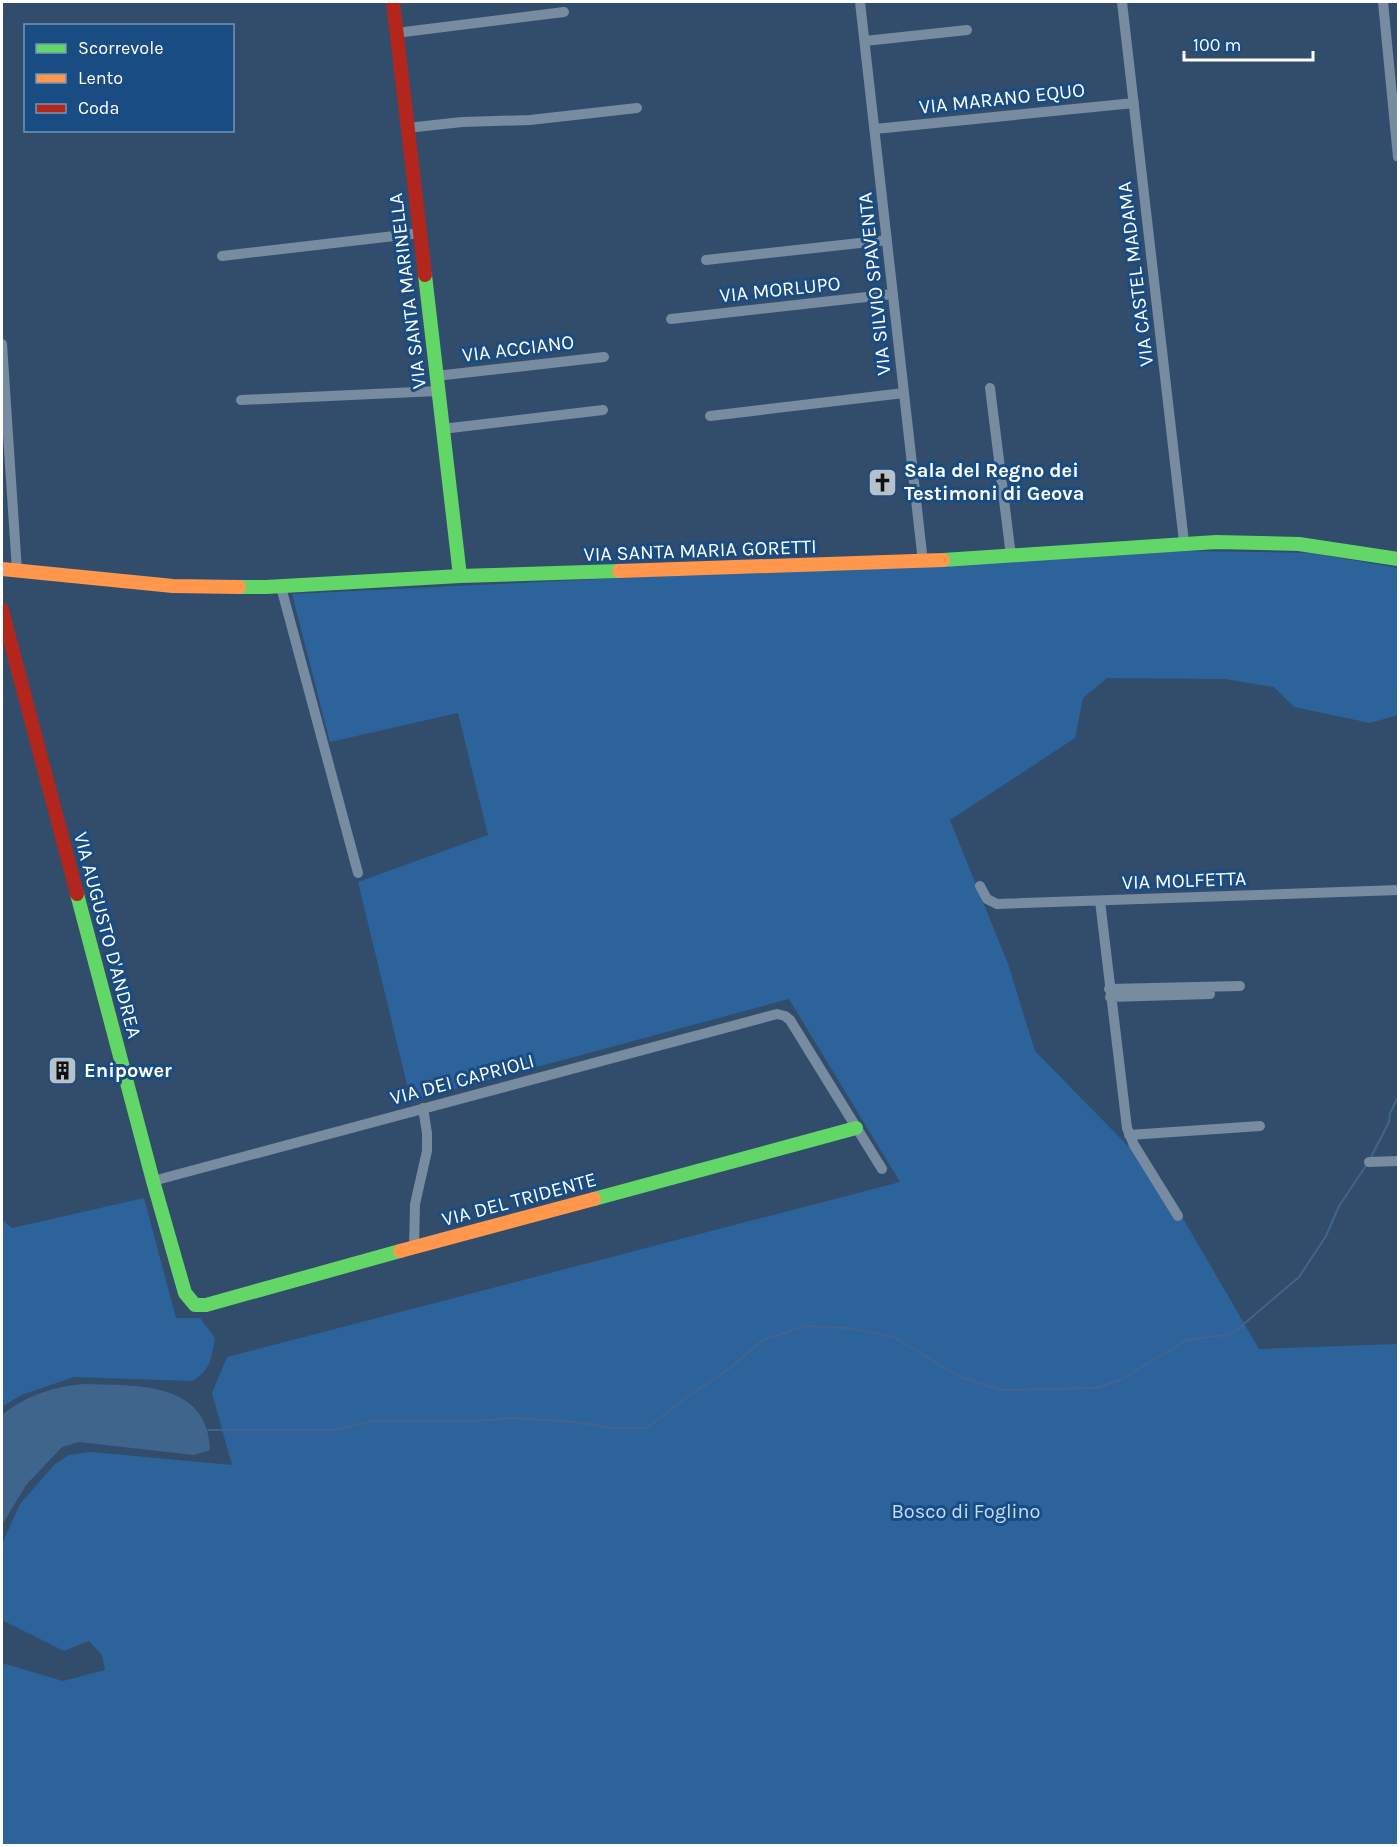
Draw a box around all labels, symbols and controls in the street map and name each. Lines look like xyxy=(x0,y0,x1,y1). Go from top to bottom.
legend xyxy=(24,24,234,132)
scale bar xyxy=(1184,24,1313,62)
text: 100 m xyxy=(1193,34,1241,56)
text: Scorrevole xyxy=(78,37,163,59)
text: Lento xyxy=(78,67,123,89)
street label: VIA MARANO EQUO xyxy=(918,78,1086,119)
text: Coda xyxy=(78,97,119,119)
street label: VIA CASTEL MADAMA xyxy=(1113,180,1158,368)
street label: VIA SILVIO SPAVENTA xyxy=(853,191,896,377)
street label: VIA SANTA MARINELLA xyxy=(384,192,431,390)
street label: VIA MORLUPO xyxy=(718,272,842,307)
street label: VIA ACCIANO xyxy=(461,330,575,367)
place label: Sala del Regno dei Testimoni di Geova xyxy=(904,459,1084,505)
church icon: Sala del Regno dei Testimoni di Geova xyxy=(867,466,899,498)
street label: VIA SANTA MARIA GORETTI xyxy=(583,535,817,566)
street label: VIA AUGUSTO D'ANDREA xyxy=(69,829,146,1041)
street label: VIA MOLFETTA xyxy=(1121,867,1247,894)
street label: VIA DEI CAPRIOLI xyxy=(387,1049,537,1110)
building icon: Enipower xyxy=(47,1054,79,1086)
place label: Enipower xyxy=(84,1059,172,1082)
street label: VIA DEL TRIDENTE xyxy=(439,1168,599,1231)
park label: Bosco di Foglino xyxy=(891,1500,1041,1523)

